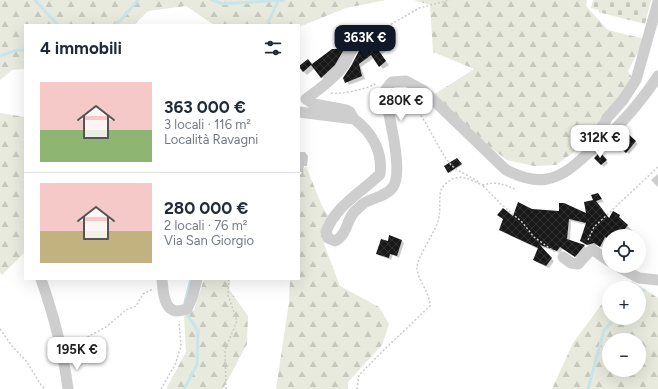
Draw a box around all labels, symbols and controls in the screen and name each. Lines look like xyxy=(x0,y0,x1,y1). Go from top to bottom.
pin: 363K € xyxy=(332,25,398,59)
text: 363K € xyxy=(344,30,386,45)
icon: filters xyxy=(262,37,284,59)
text: 4 immobili xyxy=(40,38,122,58)
pin: 280K € xyxy=(368,88,434,122)
text: 280K € xyxy=(379,93,423,108)
text: 363 000 € xyxy=(164,97,246,117)
icon: home xyxy=(72,98,120,146)
text: 3 locali · 116 m² xyxy=(164,117,251,132)
pin: 312K € xyxy=(567,125,633,159)
text: 312K € xyxy=(579,130,621,145)
text: Località Ravagni xyxy=(164,132,258,147)
text: 280 000 € xyxy=(164,198,248,218)
icon: home xyxy=(72,199,120,247)
text: 2 locali · 76 m² xyxy=(164,218,247,233)
map controls xyxy=(602,229,646,377)
button: locate xyxy=(602,229,646,273)
text: Via San Giorgio xyxy=(164,233,254,248)
button: + xyxy=(602,281,646,325)
button: − xyxy=(602,333,646,377)
pin: 195K € xyxy=(44,337,110,371)
text: 195K € xyxy=(56,342,98,357)

